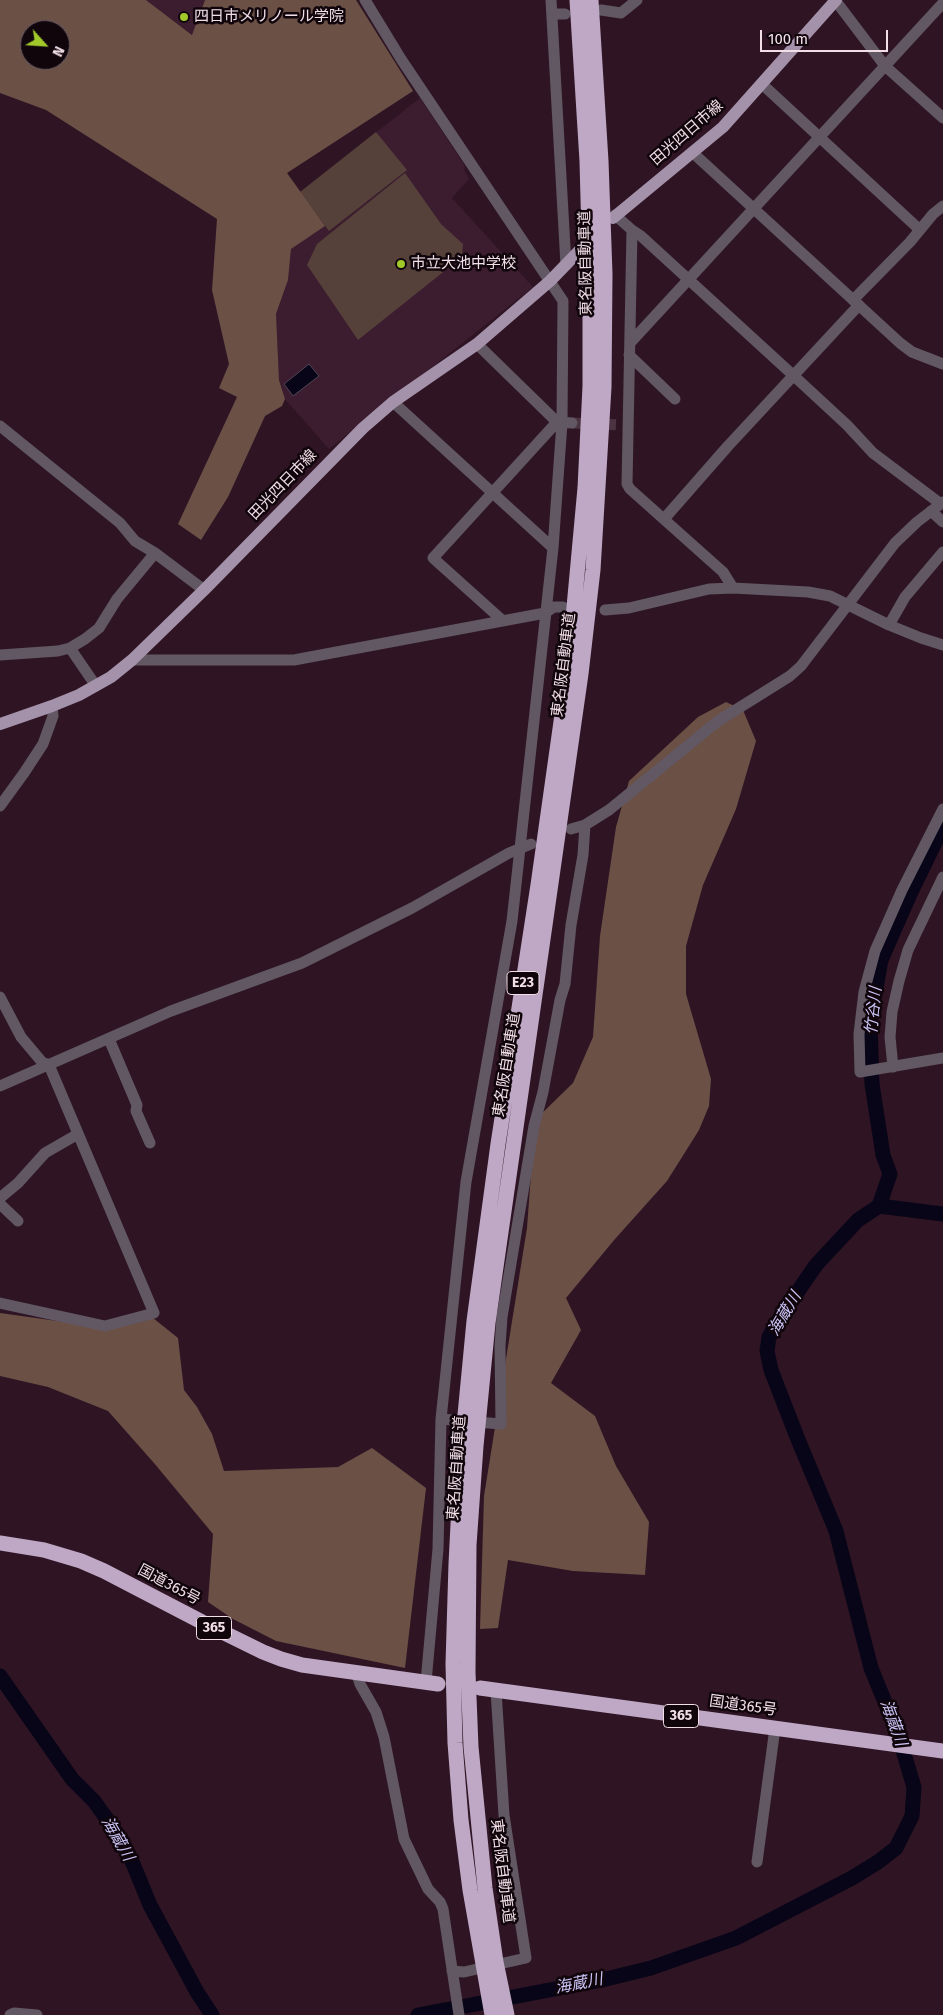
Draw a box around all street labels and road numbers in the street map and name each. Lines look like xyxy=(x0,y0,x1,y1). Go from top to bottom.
street label: 田光四日市線 xyxy=(647,97,727,169)
street label: 東名阪自動車道 xyxy=(576,210,596,316)
street label: 田光四日市線 xyxy=(245,446,321,524)
street label: 東名阪自動車道 xyxy=(549,612,579,718)
road number: E23 xyxy=(507,971,539,994)
street label: 東名阪自動車道 xyxy=(490,1012,524,1118)
street label: 東名阪自動車道 xyxy=(444,1415,470,1521)
street label: 国道365号 xyxy=(135,1561,203,1609)
road number: 365 xyxy=(196,1616,232,1640)
street label: 国道365号 xyxy=(708,1692,778,1720)
road number: 365 xyxy=(664,1704,698,1728)
street label: 東名阪自動車道 xyxy=(487,1818,517,1924)

